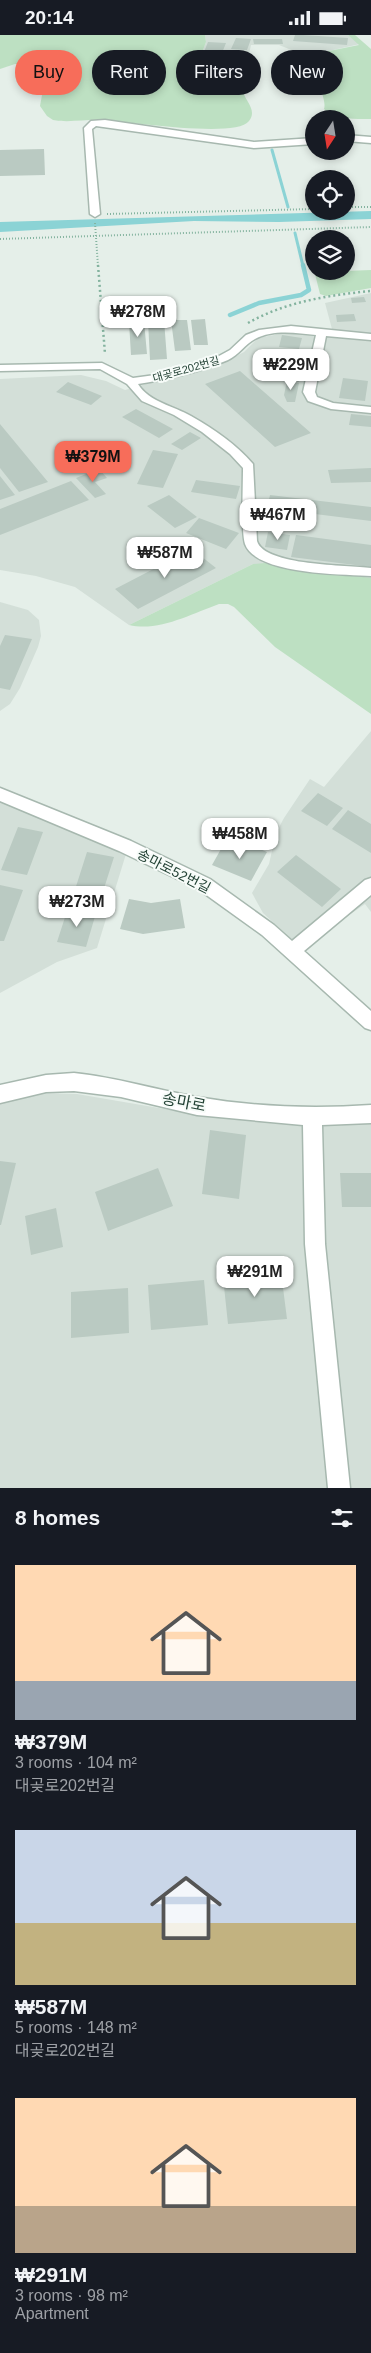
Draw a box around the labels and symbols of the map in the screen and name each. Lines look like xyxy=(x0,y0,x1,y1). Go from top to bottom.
north arrow xyxy=(305,110,355,160)
pin: ₩278M xyxy=(103,295,173,338)
pin: ₩229M xyxy=(256,349,326,391)
street label: 대곶로202번길 xyxy=(151,354,221,384)
pin: ₩379M xyxy=(58,441,128,483)
pin: ₩467M xyxy=(243,499,313,541)
pin: ₩587M xyxy=(130,537,200,579)
pin: ₩458M xyxy=(205,817,275,860)
street label: 송마로52번길 xyxy=(135,846,213,896)
pin: ₩273M xyxy=(42,885,112,928)
street label: 송마로 xyxy=(161,1089,208,1115)
pin: ₩291M xyxy=(220,1255,290,1298)

